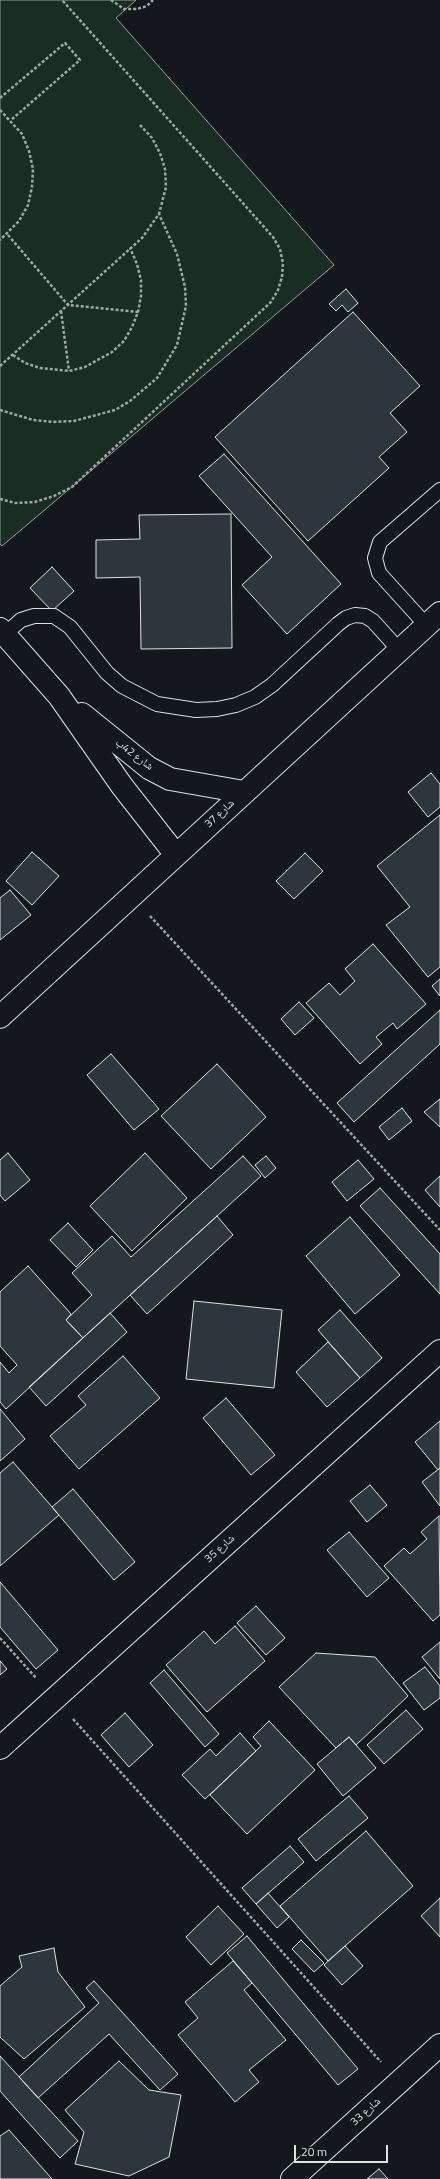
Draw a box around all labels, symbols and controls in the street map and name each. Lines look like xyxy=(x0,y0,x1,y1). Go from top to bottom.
street label: شارع 42ب xyxy=(112,736,156,774)
street label: شارع 37 xyxy=(202,797,238,831)
street label: شارع 35 xyxy=(202,1532,238,1566)
street label: شارع 33 xyxy=(348,2095,384,2129)
scale bar xyxy=(296,2137,390,2163)
text: 20 m xyxy=(301,2142,327,2161)

